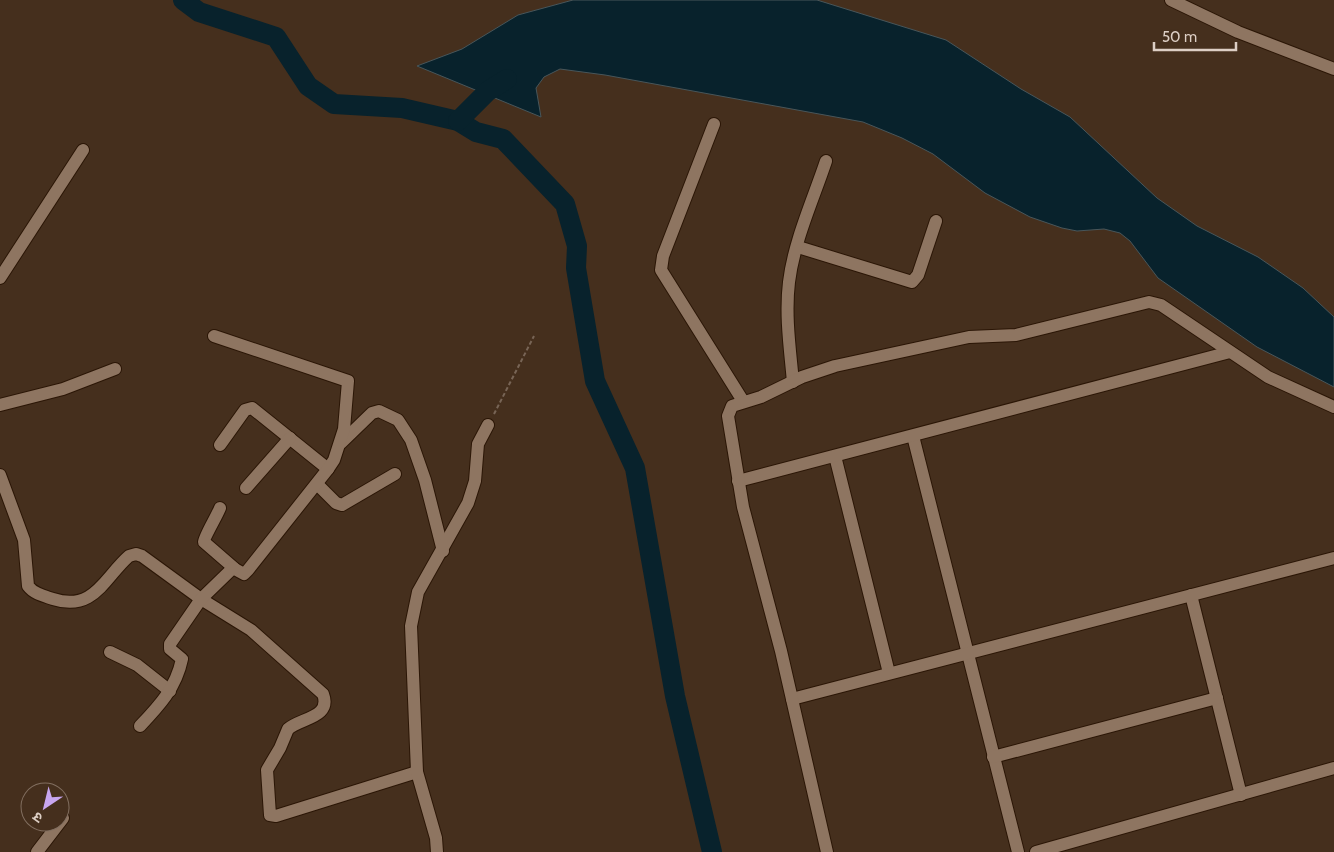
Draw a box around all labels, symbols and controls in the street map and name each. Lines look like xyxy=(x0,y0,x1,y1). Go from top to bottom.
scale bar xyxy=(1154,20,1236,52)
text: 50 m xyxy=(1162,28,1197,46)
north arrow xyxy=(20,782,70,832)
text: उ xyxy=(28,807,46,827)

